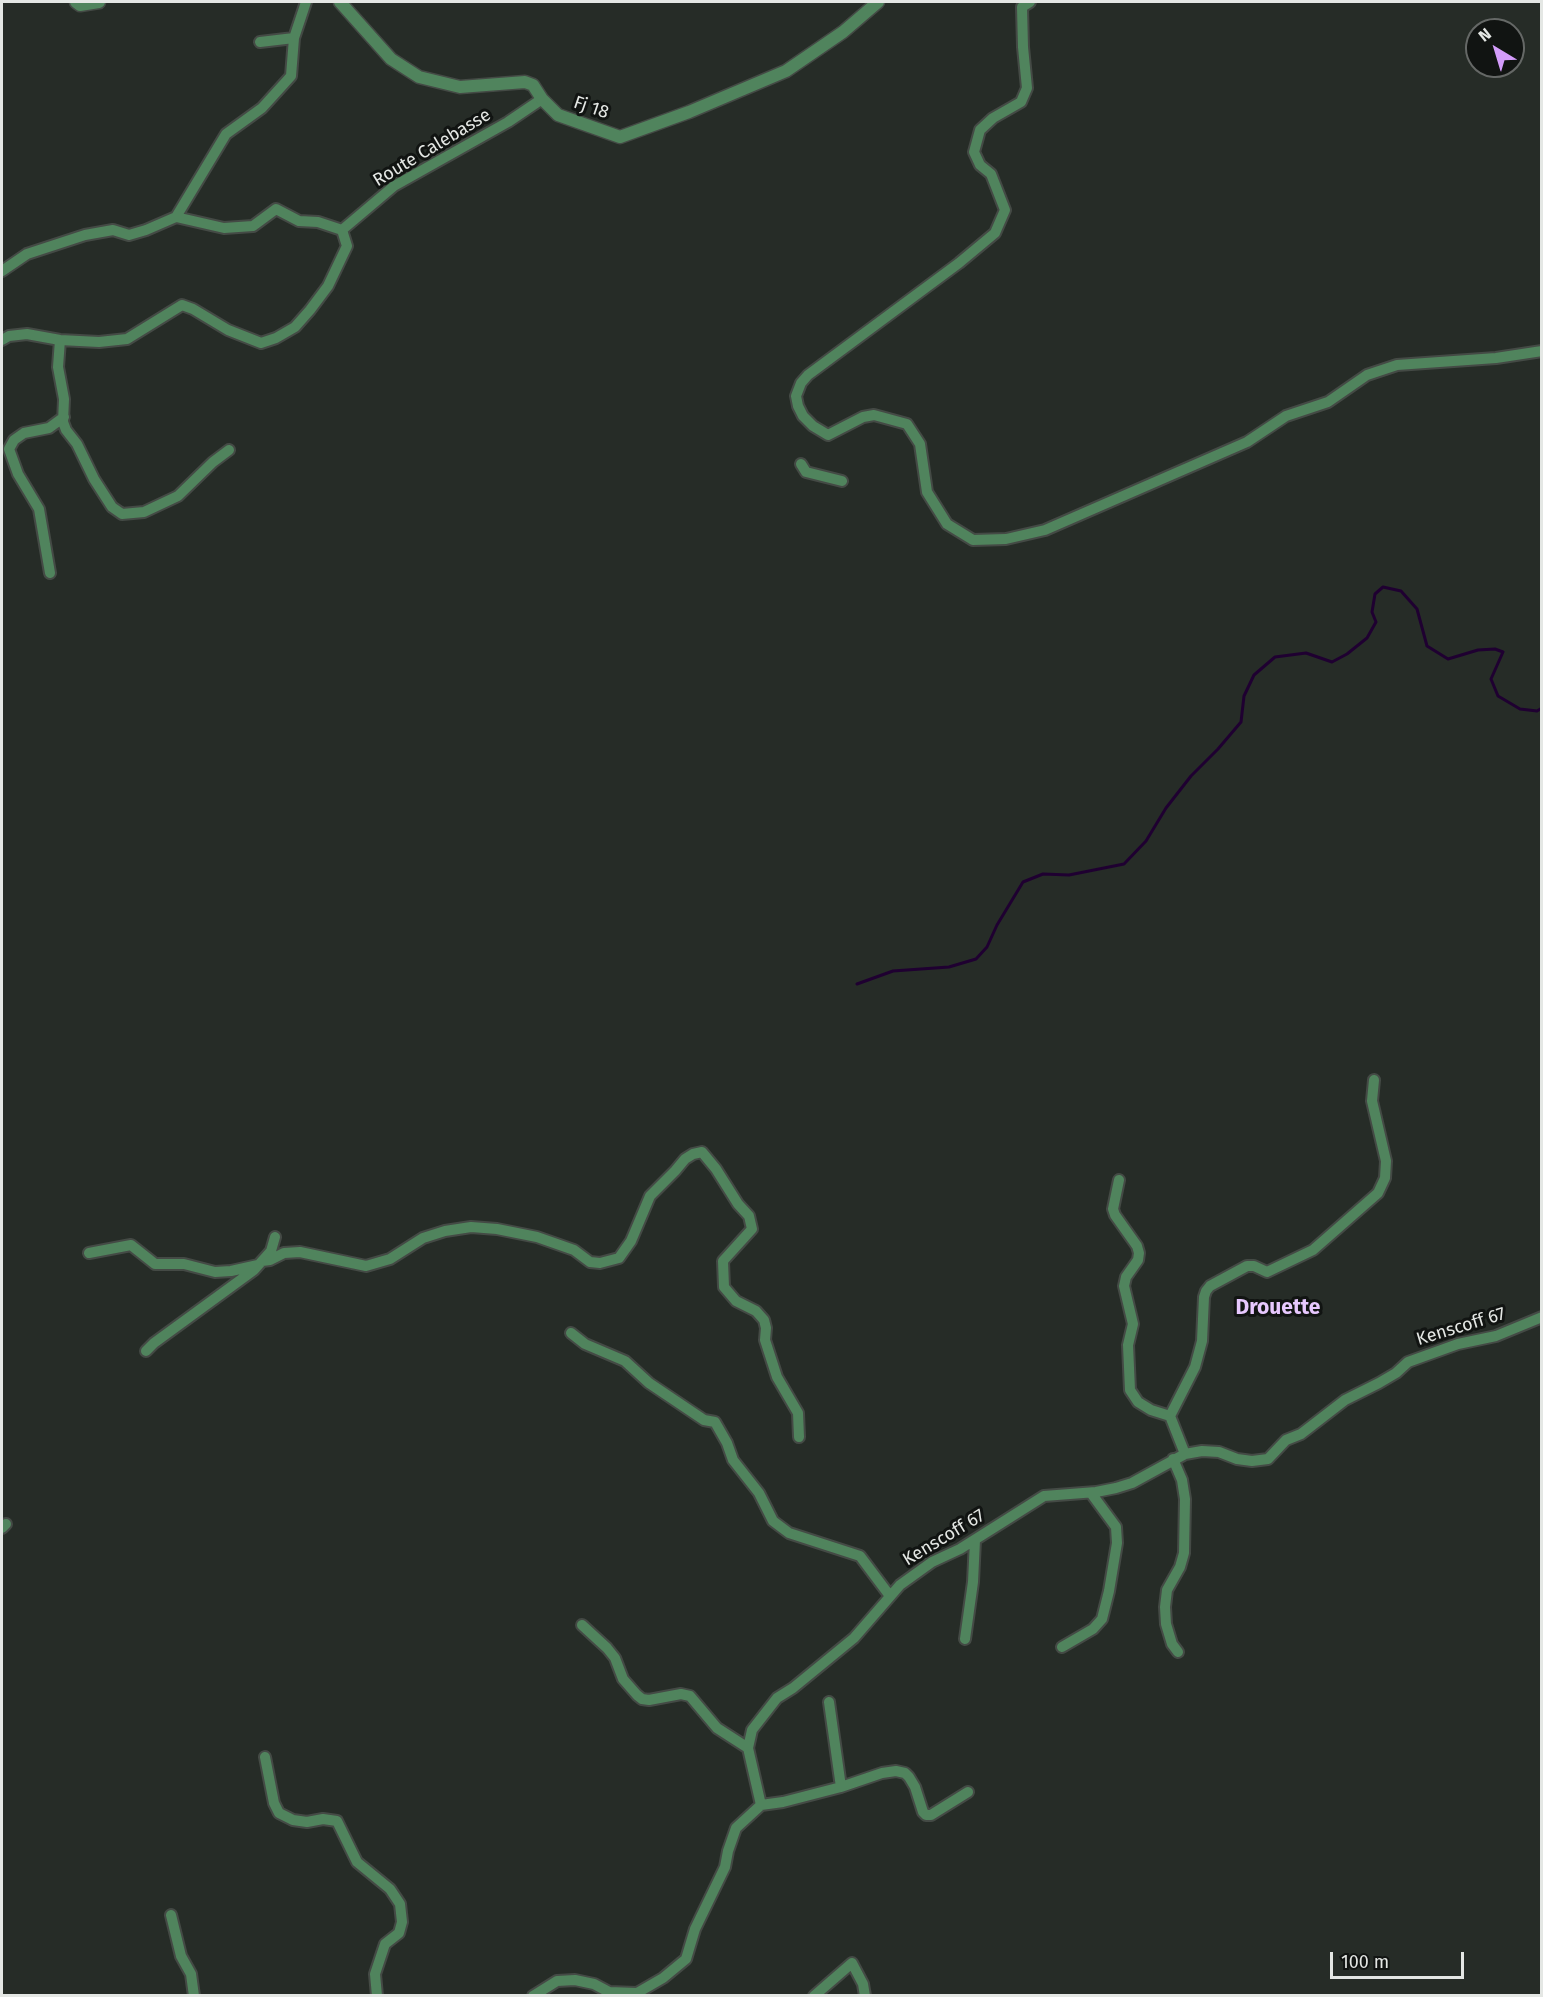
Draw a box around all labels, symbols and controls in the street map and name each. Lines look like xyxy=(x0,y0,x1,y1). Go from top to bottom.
north arrow xyxy=(1465,18,1525,78)
text: N xyxy=(1475,24,1495,46)
street label: Fj 18 xyxy=(571,92,611,124)
street label: Route Calebasse xyxy=(369,104,495,192)
district label: Drouette xyxy=(1236,1295,1320,1321)
street label: Kenscoff 67 xyxy=(1414,1303,1508,1351)
street label: Kenscoff 67 xyxy=(899,1505,989,1571)
scale bar xyxy=(1333,1940,1466,1978)
text: 100 m xyxy=(1341,1951,1389,1973)

